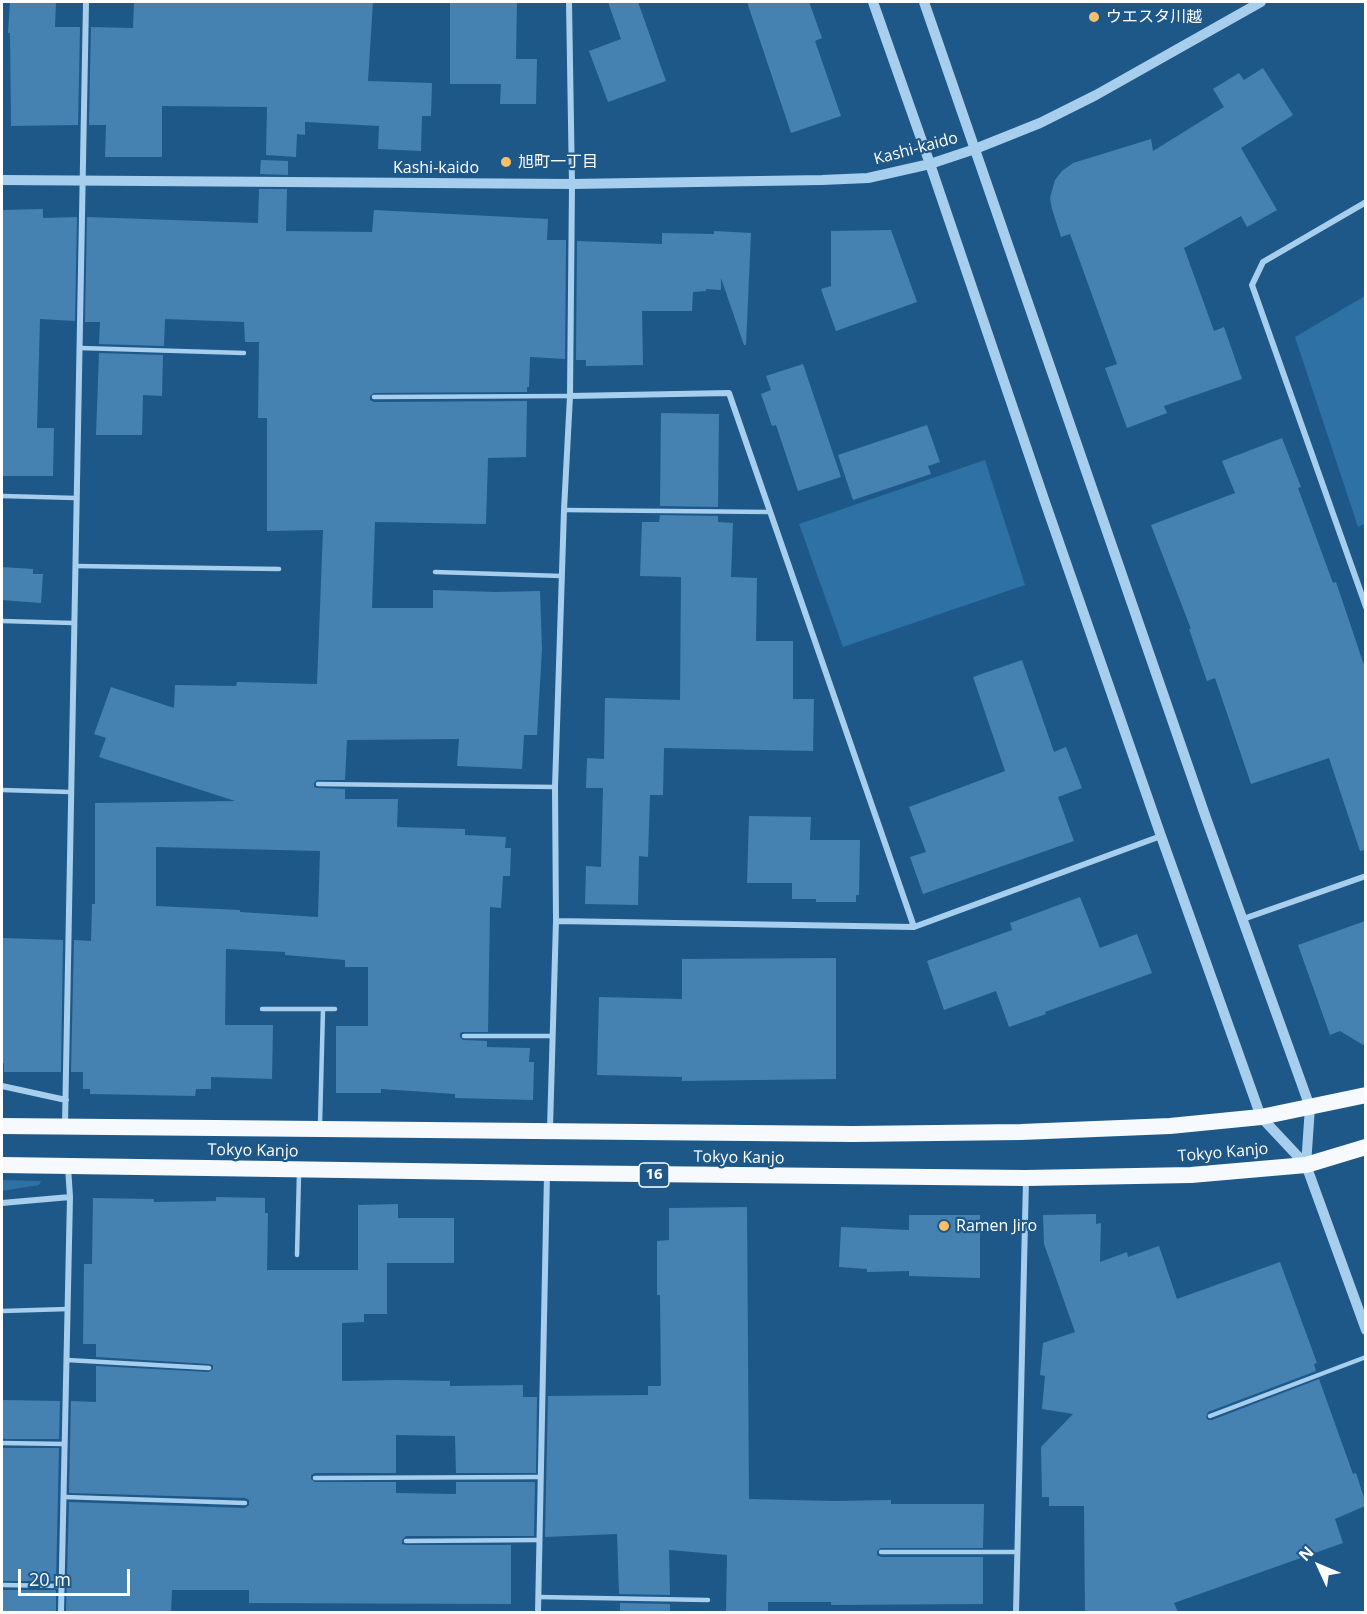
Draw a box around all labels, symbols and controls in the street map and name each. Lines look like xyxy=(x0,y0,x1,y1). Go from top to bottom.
place label: ウエスタ川越 xyxy=(1106,7,1202,27)
marker: ウエスタ川越 xyxy=(1087,10,1101,24)
street label: Kashi-kaido xyxy=(872,129,960,169)
place label: 旭町一丁目 xyxy=(518,152,598,172)
marker: 旭町一丁目 xyxy=(499,155,513,169)
street label: Kashi-kaido xyxy=(393,158,479,178)
street label: Tokyo Kanjo xyxy=(1177,1139,1269,1167)
street label: Tokyo Kanjo xyxy=(207,1141,299,1161)
street label: Tokyo Kanjo xyxy=(693,1148,785,1168)
road number: 16 xyxy=(639,1163,669,1187)
place label: Ramen Jiro xyxy=(956,1216,1037,1236)
marker: Ramen Jiro xyxy=(937,1219,951,1233)
north arrow xyxy=(1289,1536,1349,1596)
text: N xyxy=(1294,1541,1318,1566)
scale bar xyxy=(21,1557,134,1595)
text: 20 m xyxy=(29,1567,71,1591)

